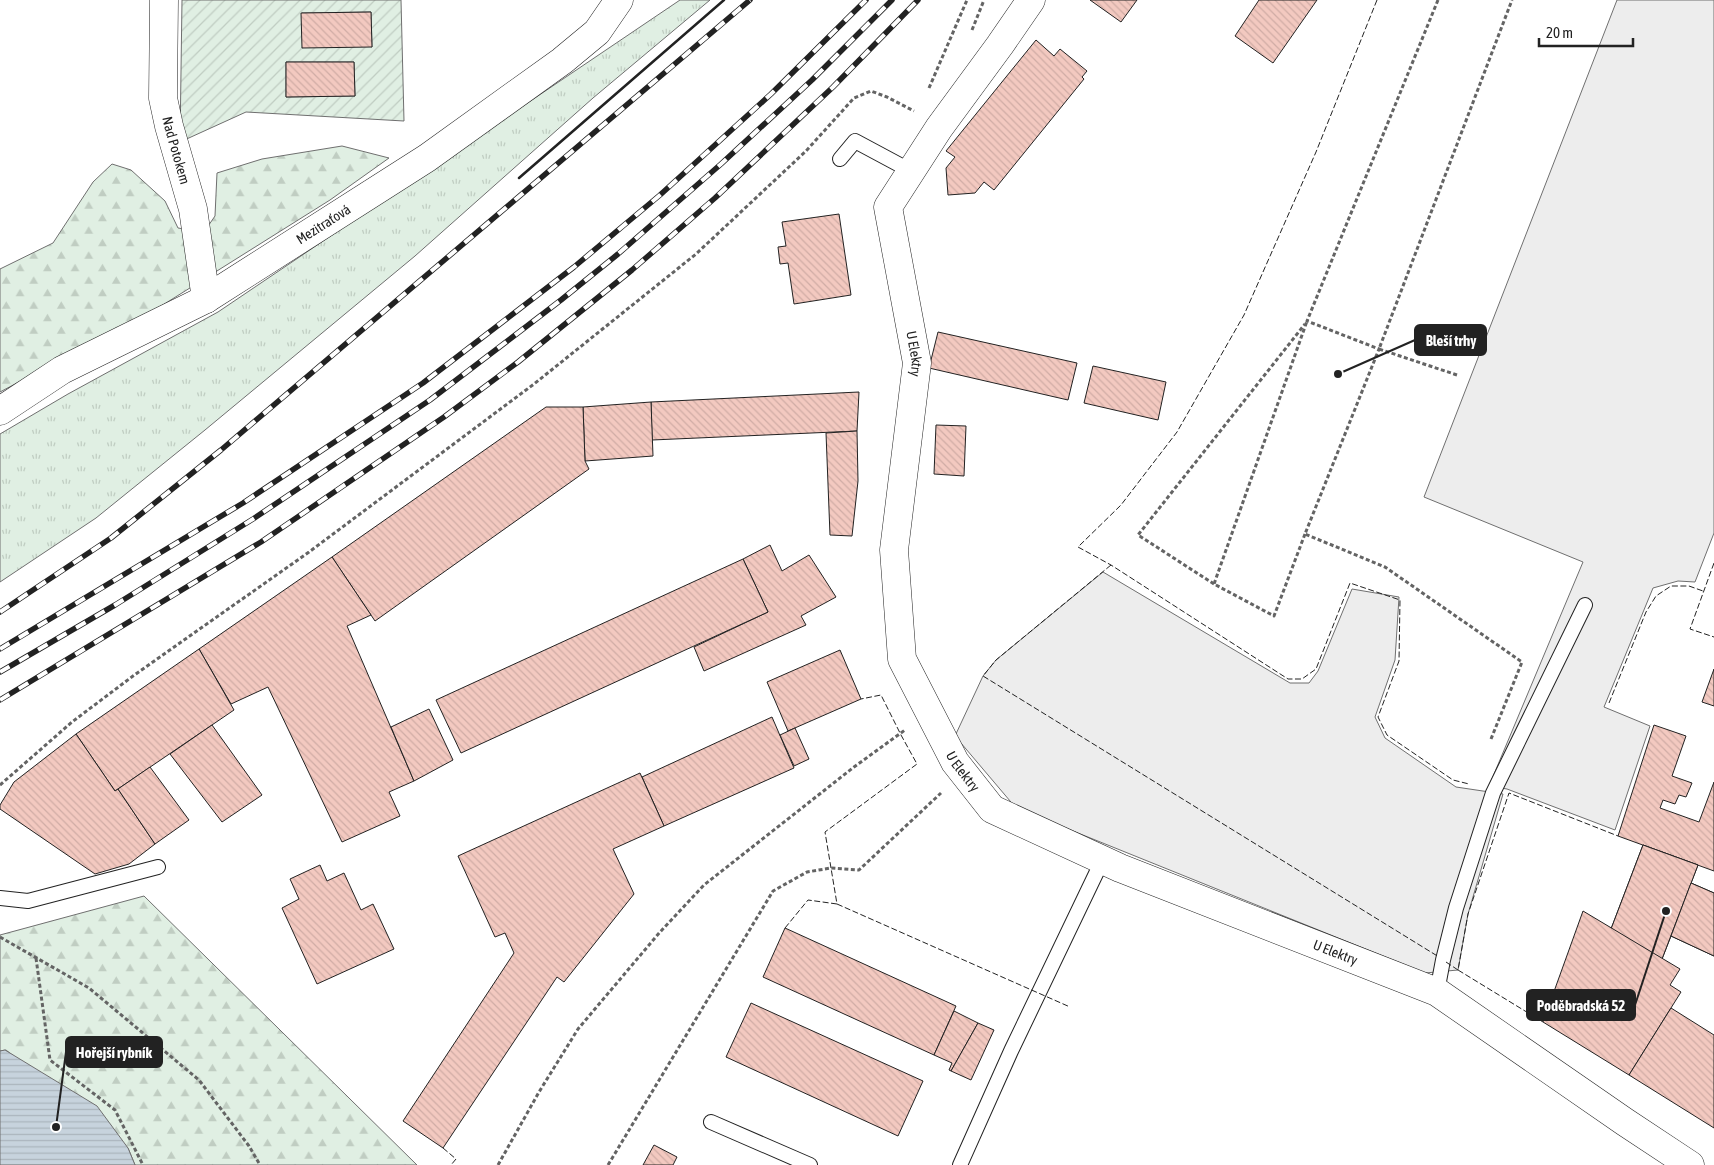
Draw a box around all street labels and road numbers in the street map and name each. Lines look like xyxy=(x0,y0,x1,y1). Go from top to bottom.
street label: Nad Potokem xyxy=(159,115,193,186)
street label: Mezitraťová xyxy=(293,201,353,247)
street label: U Elektry xyxy=(903,330,925,378)
street label: U Elektry xyxy=(943,749,983,795)
street label: U Elektry xyxy=(1311,936,1360,968)

